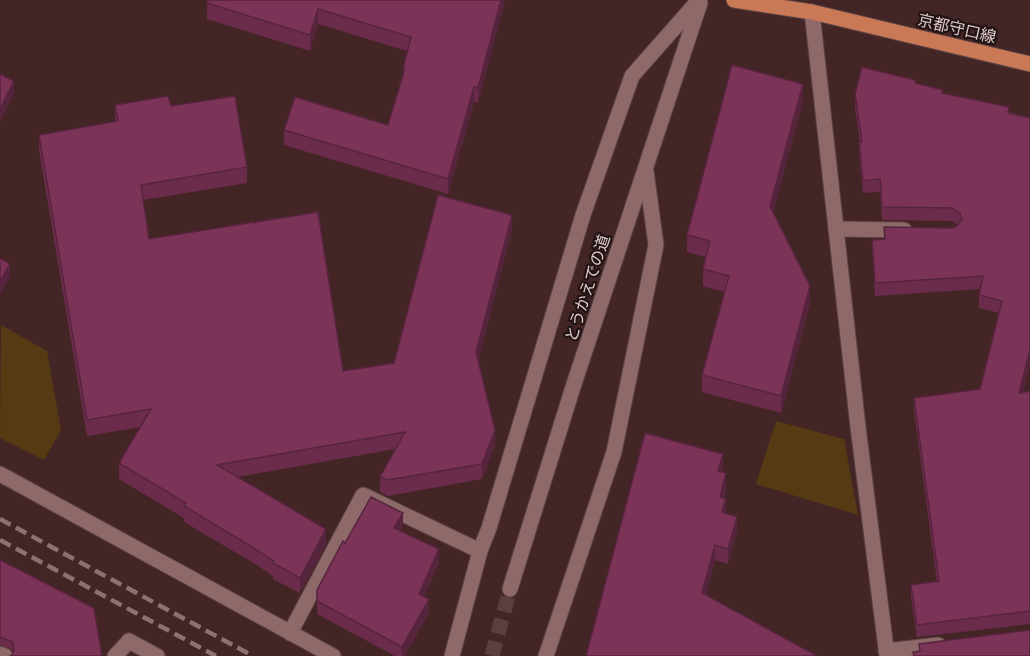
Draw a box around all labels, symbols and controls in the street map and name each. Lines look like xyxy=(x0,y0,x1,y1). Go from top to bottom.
street label: 京都守口線 xyxy=(915,7,999,49)
street label: とうかえでの道 xyxy=(558,231,616,345)

